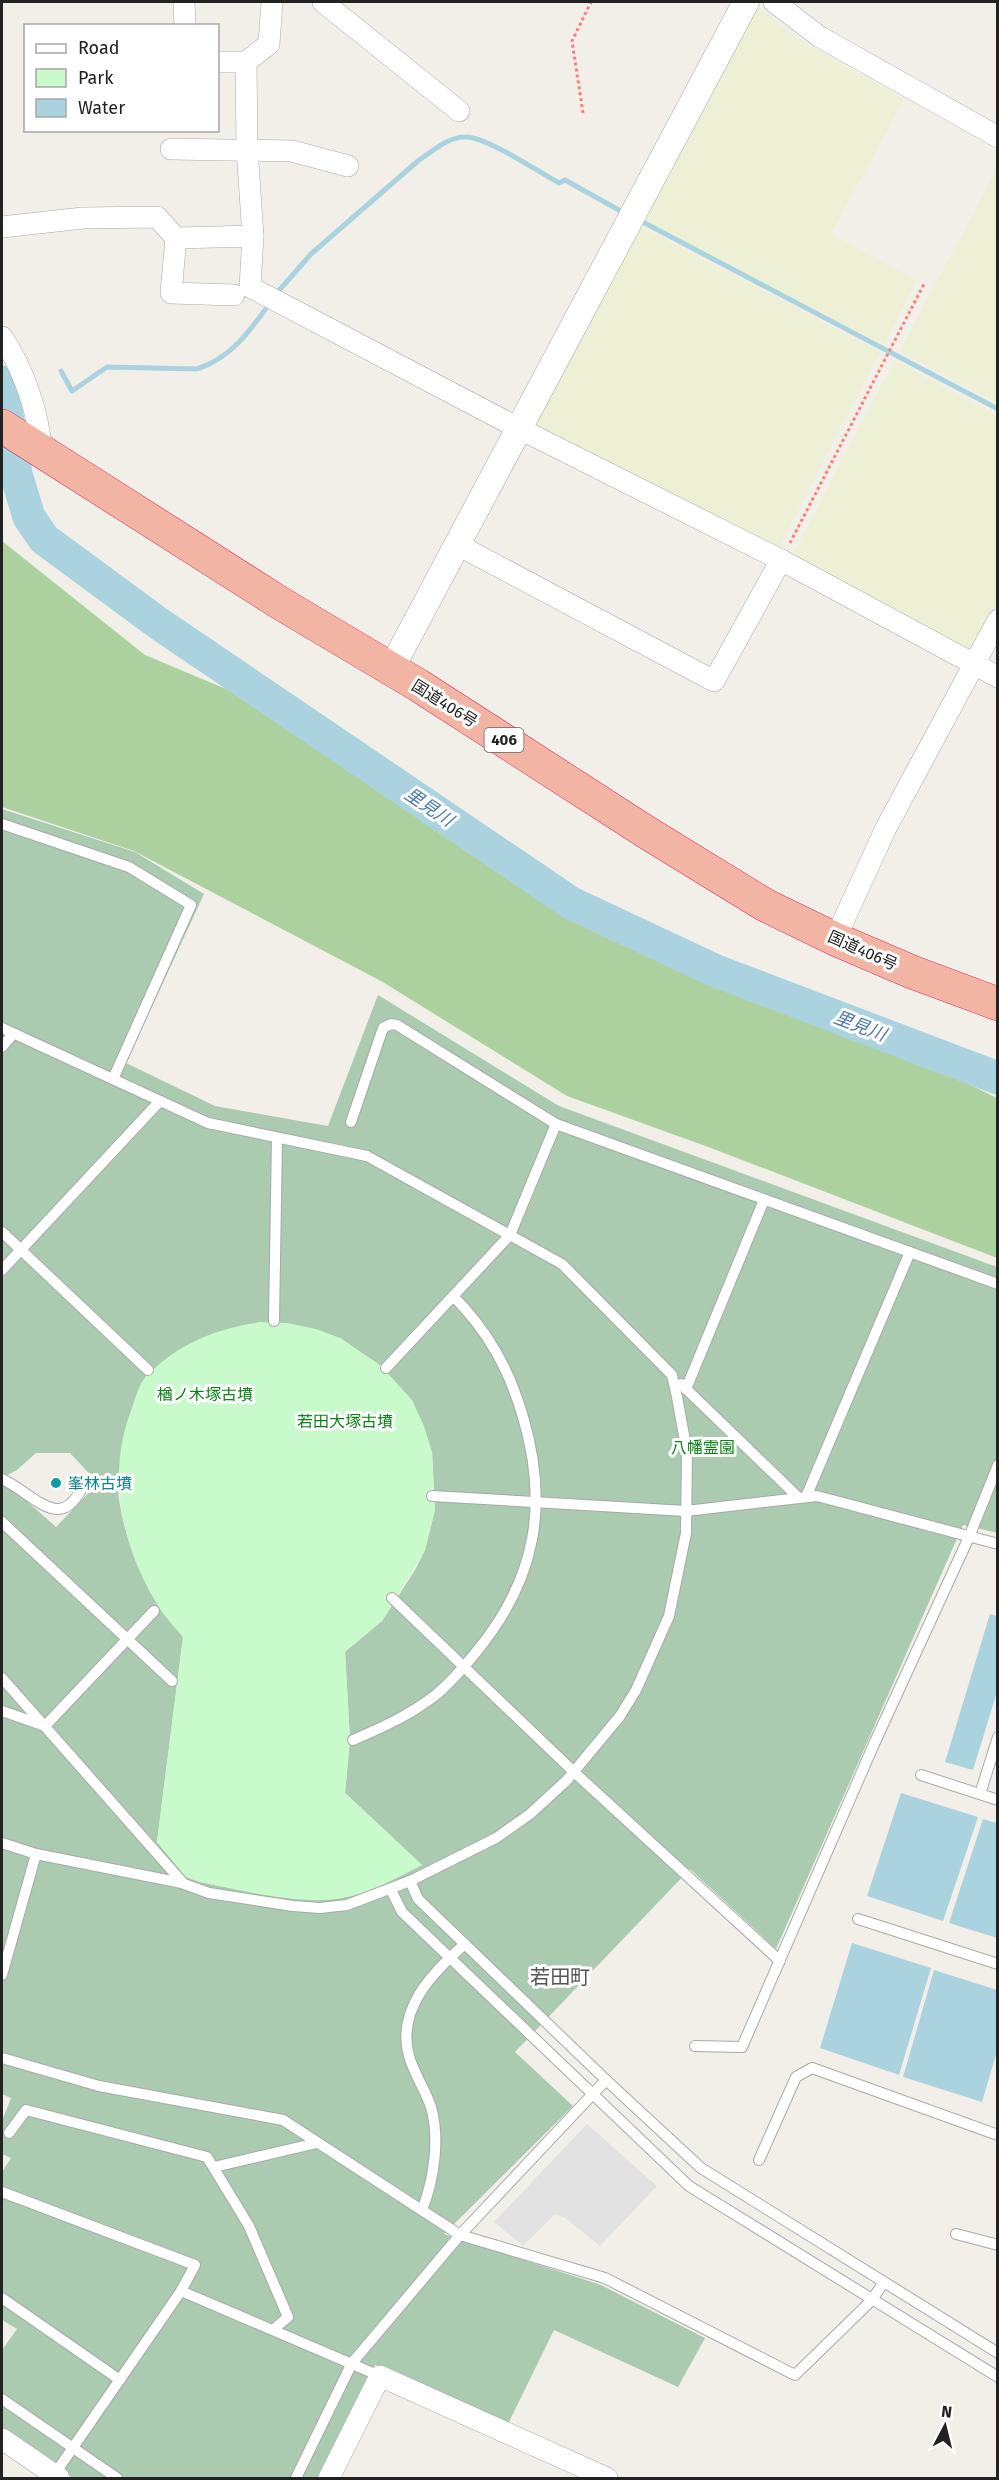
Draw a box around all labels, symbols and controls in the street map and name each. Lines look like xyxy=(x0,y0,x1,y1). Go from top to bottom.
legend xyxy=(24,24,219,132)
text: Road xyxy=(78,37,120,59)
text: Park xyxy=(78,67,114,89)
text: Water xyxy=(78,97,125,119)
street label: 国道406号 xyxy=(408,676,481,731)
road number: 406 xyxy=(484,728,524,752)
water label: 里見川 xyxy=(400,783,459,832)
street label: 国道406号 xyxy=(825,927,900,974)
water label: 里見川 xyxy=(831,1006,891,1047)
park label: 楢ノ木塚古墳 xyxy=(157,1385,253,1404)
park label: 若田大塚古墳 xyxy=(297,1412,393,1431)
park label: 八幡霊園 xyxy=(671,1438,735,1457)
place label: 峯林古墳 xyxy=(68,1474,132,1493)
marker: 峯林古墳 xyxy=(49,1476,63,1490)
district label: 若田町 xyxy=(530,1965,590,1989)
north arrow xyxy=(915,2396,975,2456)
text: N xyxy=(940,2402,953,2422)

